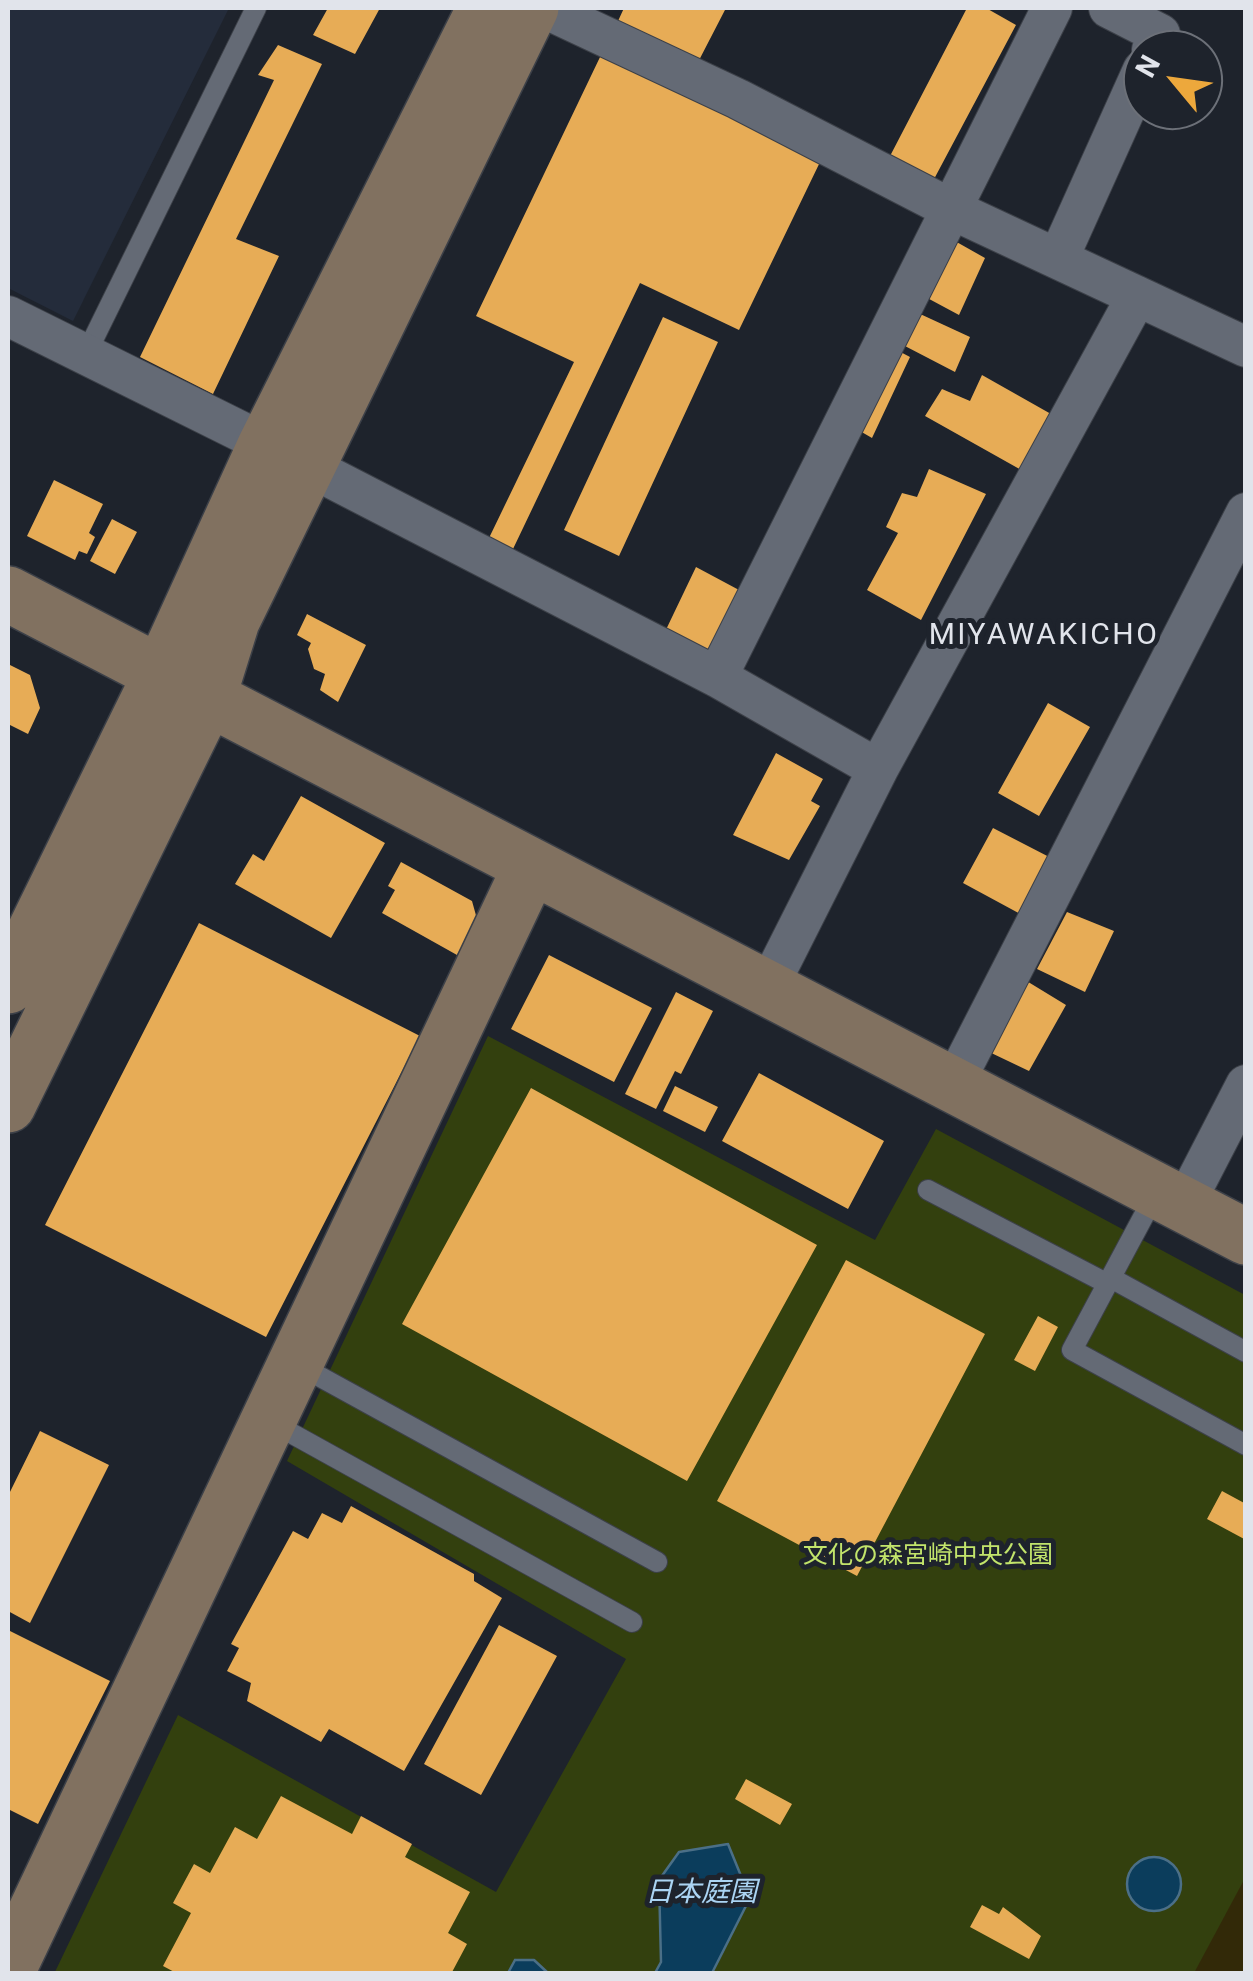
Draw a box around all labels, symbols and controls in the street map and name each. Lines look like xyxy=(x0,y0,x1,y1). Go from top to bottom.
north arrow xyxy=(1123,30,1223,130)
text: N xyxy=(1129,50,1167,83)
district label: MIYAWAKICHO xyxy=(929,618,1159,654)
park label: 文化の森宮崎中央公園 xyxy=(803,1542,1053,1572)
water label: 日本庭園 xyxy=(645,1877,757,1911)

